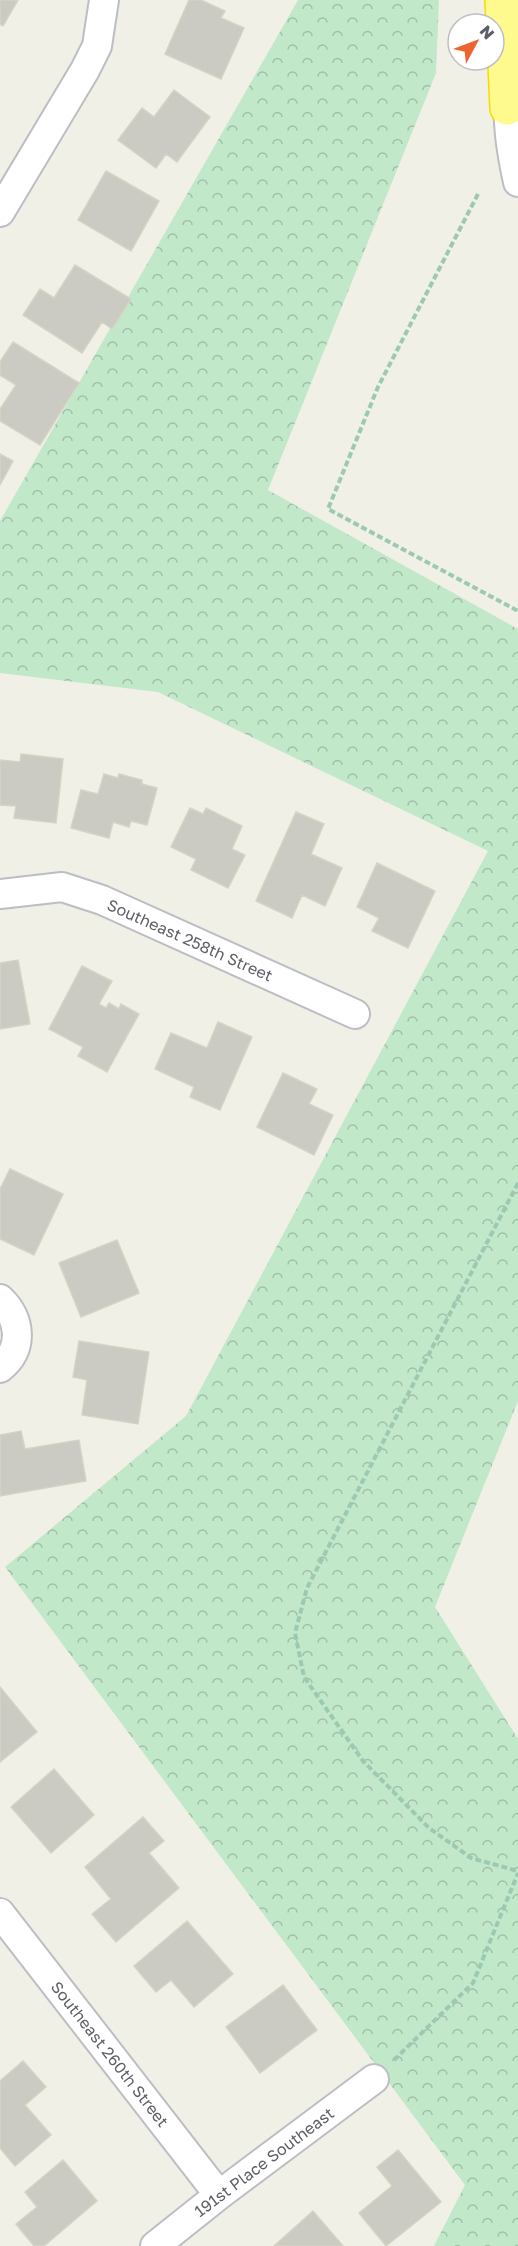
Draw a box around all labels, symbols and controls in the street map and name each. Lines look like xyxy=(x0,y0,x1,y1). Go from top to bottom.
north arrow xyxy=(446,12,506,72)
text: N xyxy=(476,21,499,43)
street label: Southeast 258th Street xyxy=(104,894,276,986)
street label: Southeast 260th Street xyxy=(47,1977,173,2131)
street label: 191st Place Southeast xyxy=(190,2103,338,2221)

